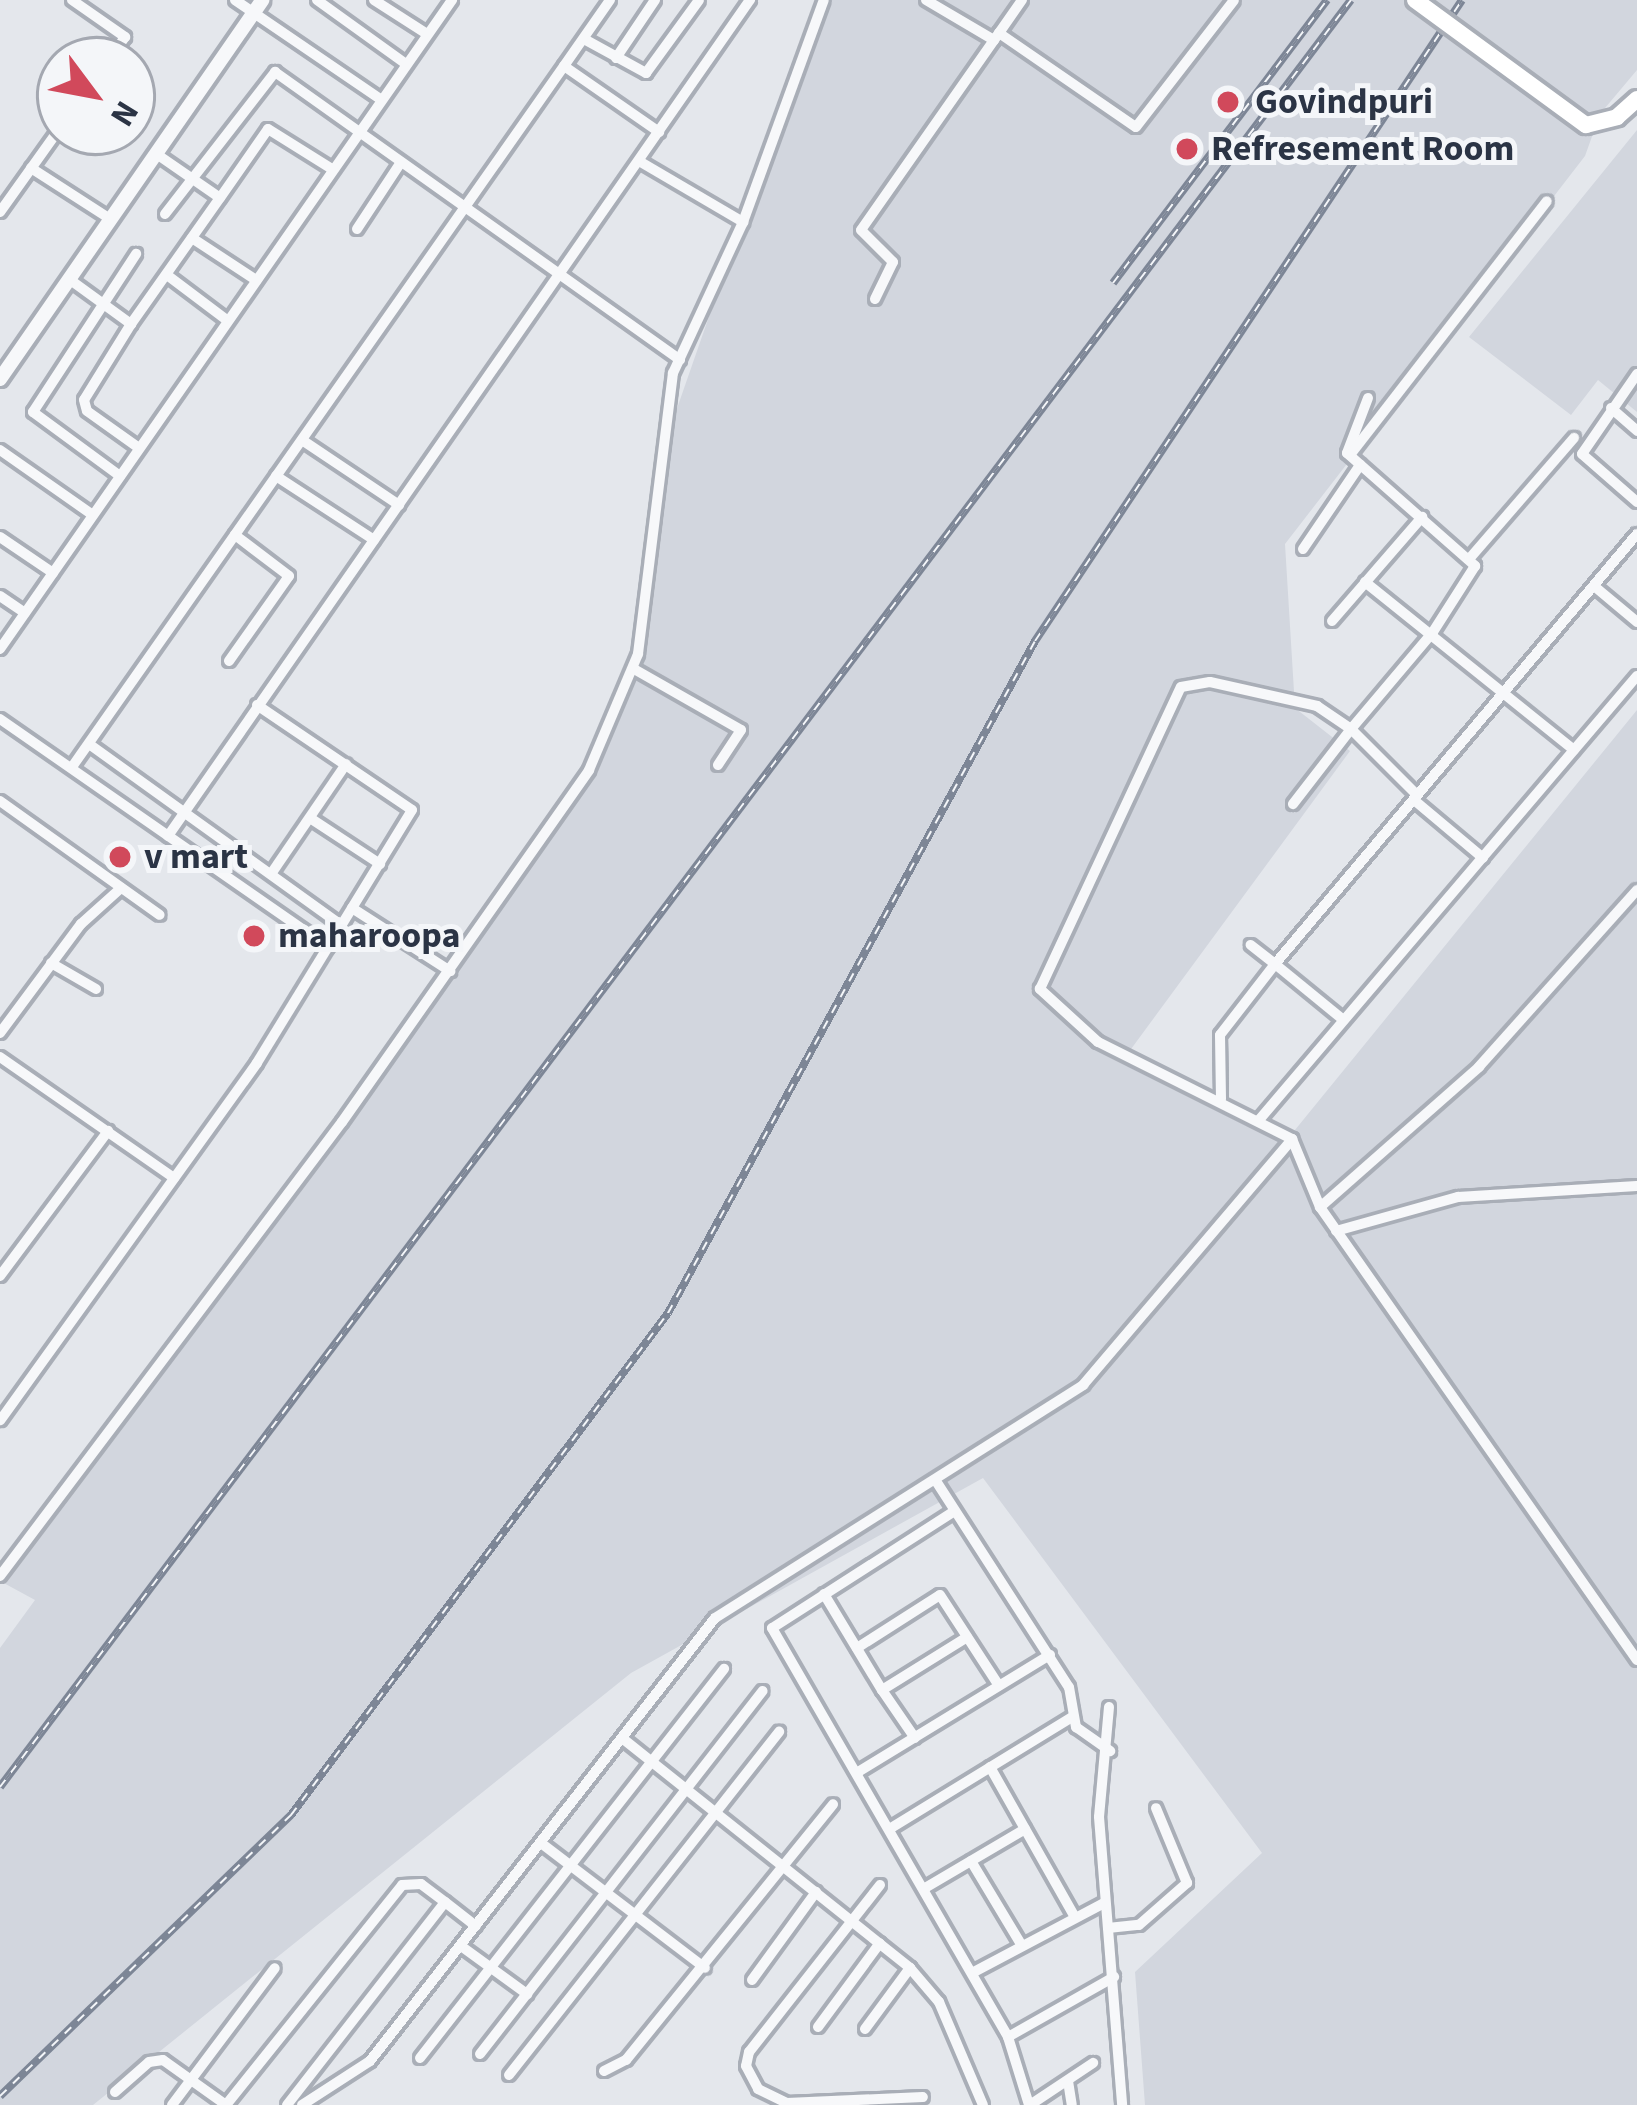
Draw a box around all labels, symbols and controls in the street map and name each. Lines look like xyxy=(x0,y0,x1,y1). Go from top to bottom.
north arrow xyxy=(36,36,156,156)
place label: Govindpuri xyxy=(1255,80,1433,124)
marker: Govindpuri xyxy=(1212,86,1244,118)
text: N xyxy=(99,92,150,136)
place label: Refresement Room xyxy=(1211,127,1514,171)
marker: Refresement Room xyxy=(1174,136,1200,162)
place label: v mart xyxy=(144,835,248,879)
marker: v mart xyxy=(107,844,133,870)
place label: maharoopa xyxy=(278,914,460,958)
marker: maharoopa xyxy=(241,923,267,949)

